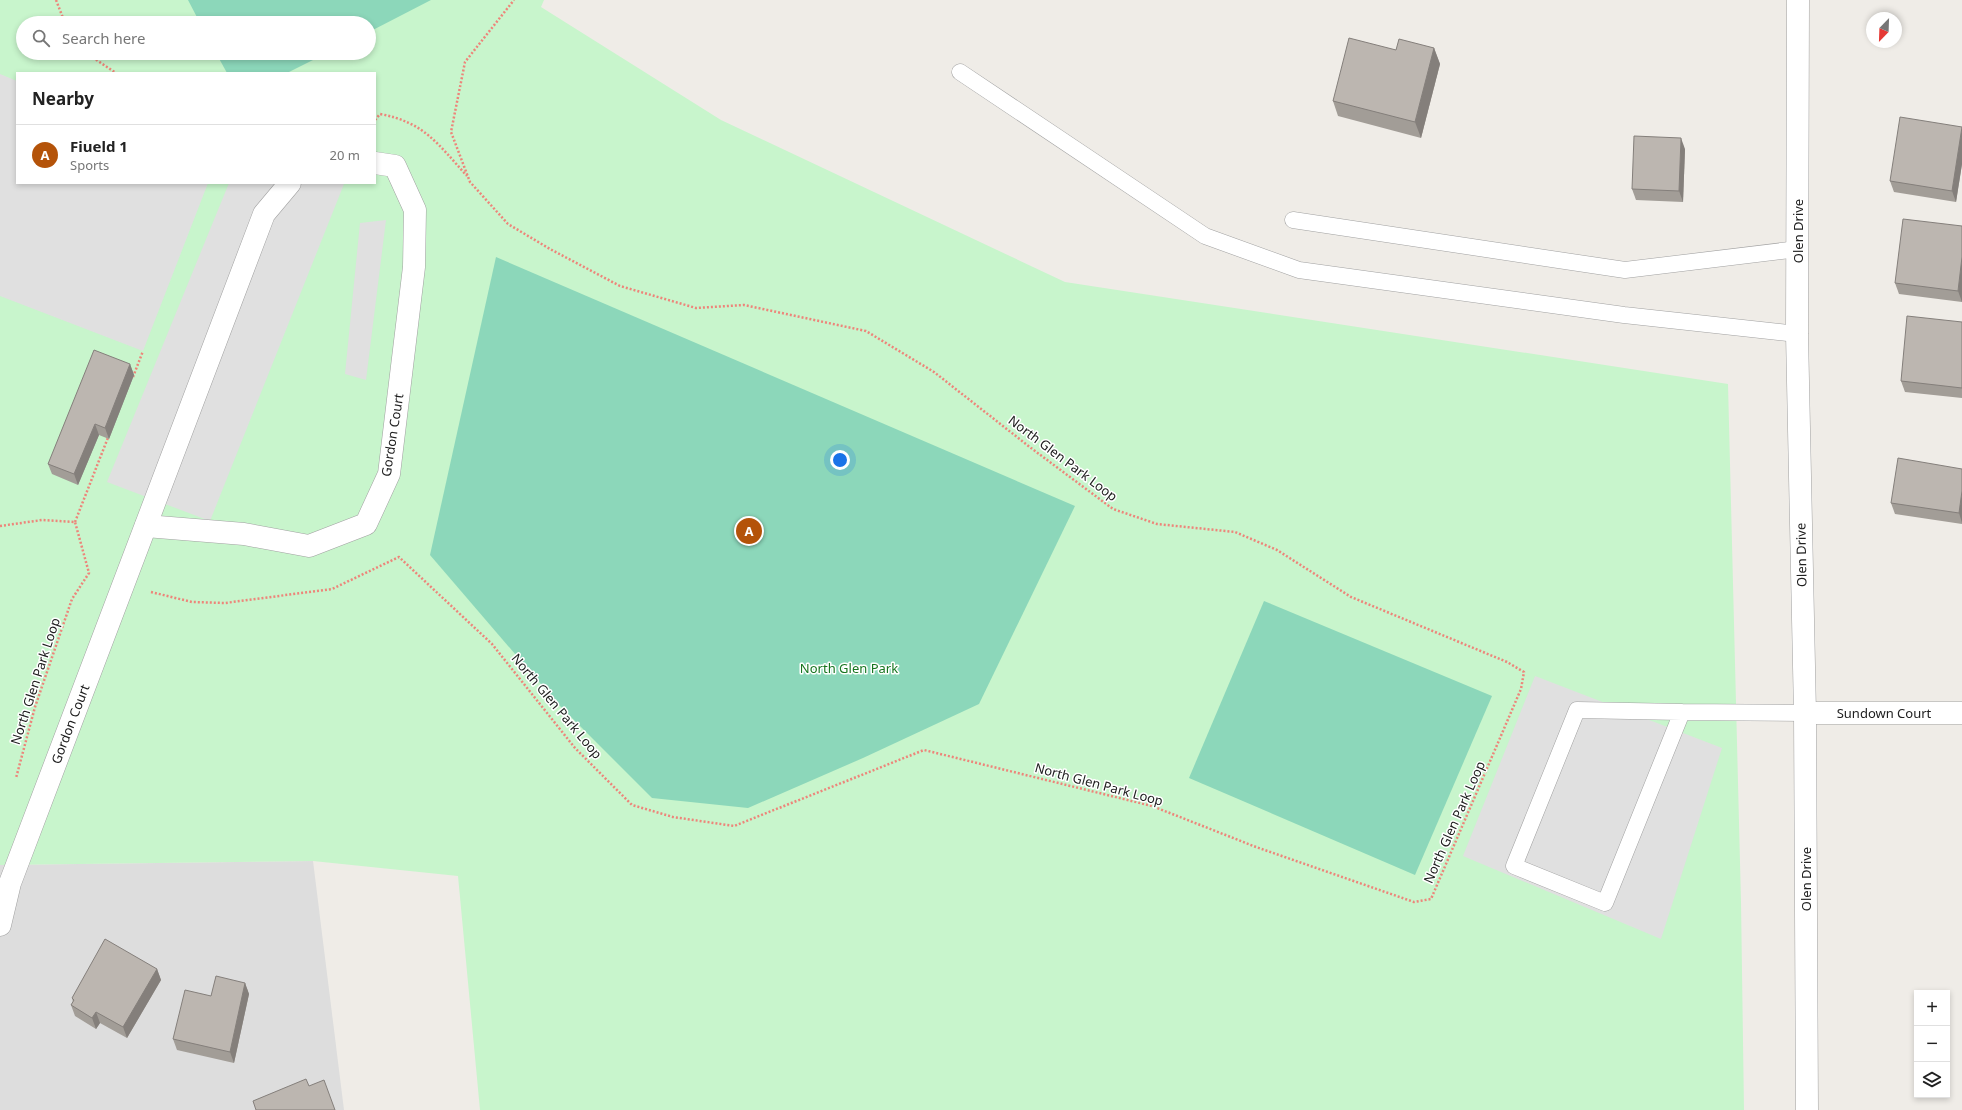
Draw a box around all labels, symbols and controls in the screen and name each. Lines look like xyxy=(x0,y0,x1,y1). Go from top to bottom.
north arrow xyxy=(1866,12,1902,48)
search box xyxy=(16,16,376,60)
icon: search xyxy=(30,27,52,49)
text: Search here xyxy=(62,28,145,48)
text: Nearby xyxy=(32,87,94,110)
text: Fiueld 1 xyxy=(70,136,128,156)
text: A xyxy=(41,146,50,164)
text: 20 m xyxy=(330,146,360,164)
text: Sports xyxy=(70,156,109,174)
street label: Olen Drive xyxy=(1789,199,1807,263)
street label: Gordon Court xyxy=(377,392,407,478)
street label: North Glen Park Loop xyxy=(1005,411,1121,505)
your location xyxy=(830,450,850,470)
pin: A xyxy=(736,516,762,546)
street label: Olen Drive xyxy=(1791,523,1811,587)
street label: North Glen Park Loop xyxy=(6,615,64,747)
street label: North Glen Park Loop xyxy=(508,650,606,762)
park label: North Glen Park xyxy=(800,659,898,677)
street label: Gordon Court xyxy=(47,681,94,766)
street label: Sundown Court xyxy=(1837,704,1932,722)
street label: North Glen Park Loop xyxy=(1033,758,1165,810)
street label: North Glen Park Loop xyxy=(1419,758,1489,886)
street label: Olen Drive xyxy=(1797,847,1815,911)
map controls xyxy=(1914,990,1950,1098)
button: + xyxy=(1914,990,1950,1026)
button: − xyxy=(1914,1026,1950,1062)
button: layers xyxy=(1914,1062,1950,1098)

